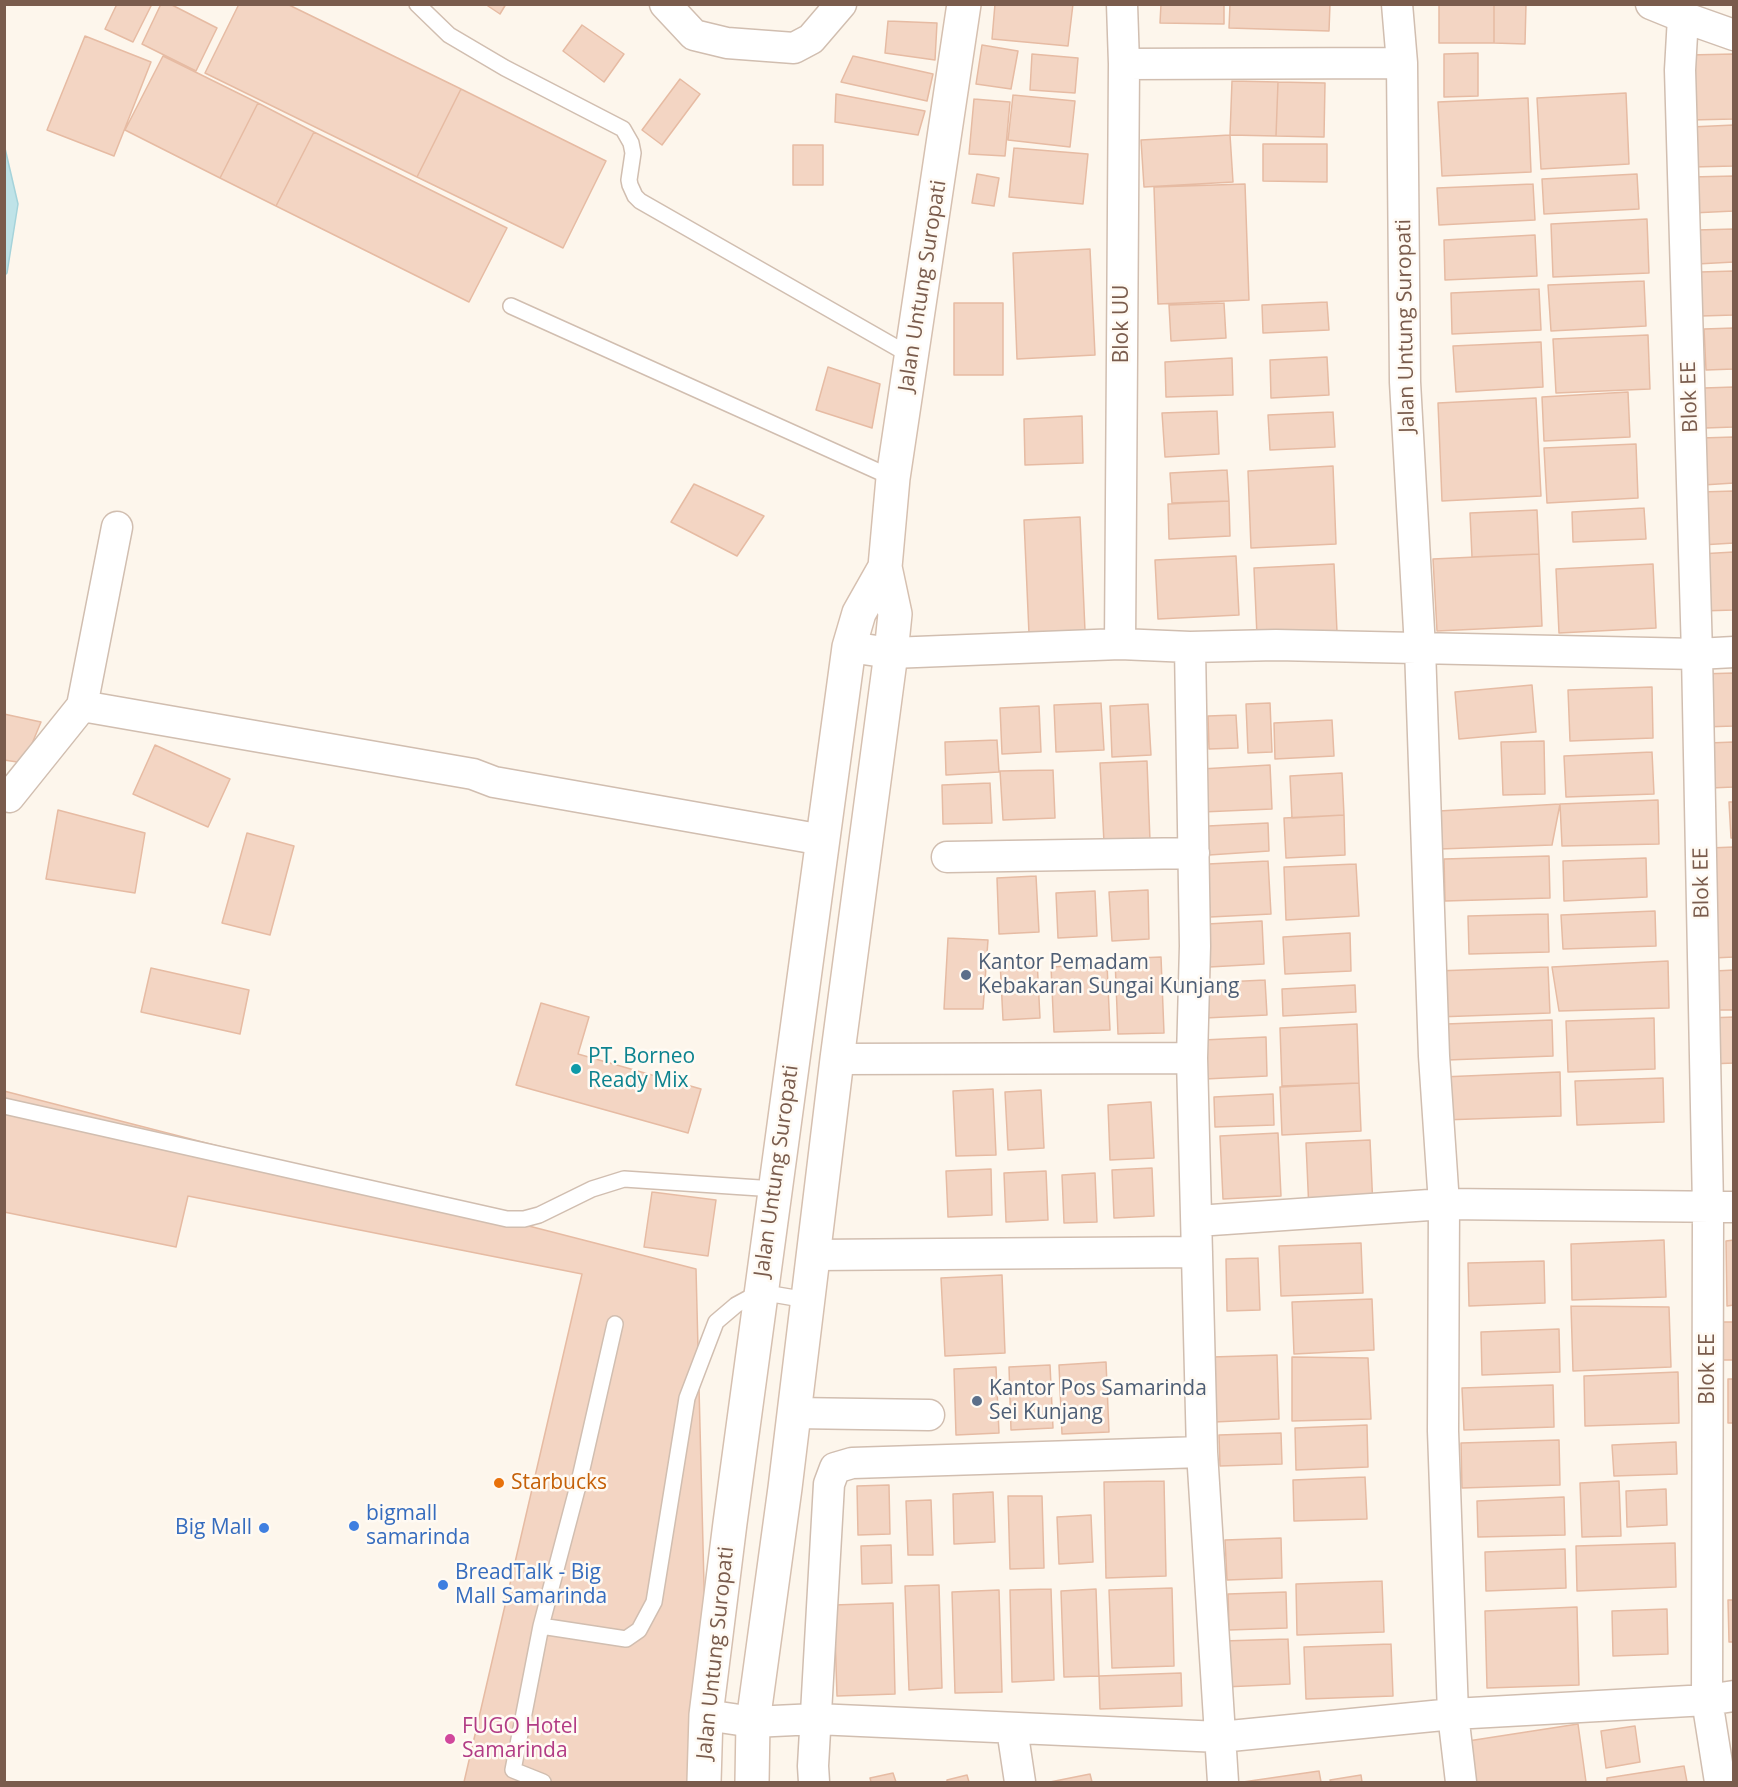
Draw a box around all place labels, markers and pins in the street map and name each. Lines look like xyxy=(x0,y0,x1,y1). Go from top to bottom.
place label: Kantor Pemadam Kebakaran Sungai Kunjang xyxy=(978,950,1239,1000)
marker: Kantor Pemadam Kebakaran Sungai Kunjang xyxy=(959,968,973,982)
place label: PT. Borneo Ready Mix xyxy=(588,1044,695,1094)
marker: PT. Borneo Ready Mix xyxy=(569,1062,583,1076)
place label: Kantor Pos Samarinda Sei Kunjang xyxy=(989,1376,1207,1426)
marker: Kantor Pos Samarinda Sei Kunjang xyxy=(970,1394,984,1408)
place label: Starbucks xyxy=(511,1470,607,1496)
marker: Starbucks xyxy=(492,1476,506,1490)
place label: bigmall samarinda xyxy=(366,1501,470,1551)
place label: Big Mall xyxy=(175,1515,252,1541)
marker: bigmall samarinda xyxy=(347,1519,361,1533)
marker: Big Mall xyxy=(257,1521,271,1535)
place label: BreadTalk - Big Mall Samarinda xyxy=(455,1560,607,1610)
marker: BreadTalk - Big Mall Samarinda xyxy=(436,1578,450,1592)
place label: FUGO Hotel Samarinda xyxy=(462,1714,578,1764)
marker: FUGO Hotel Samarinda xyxy=(443,1732,457,1746)

